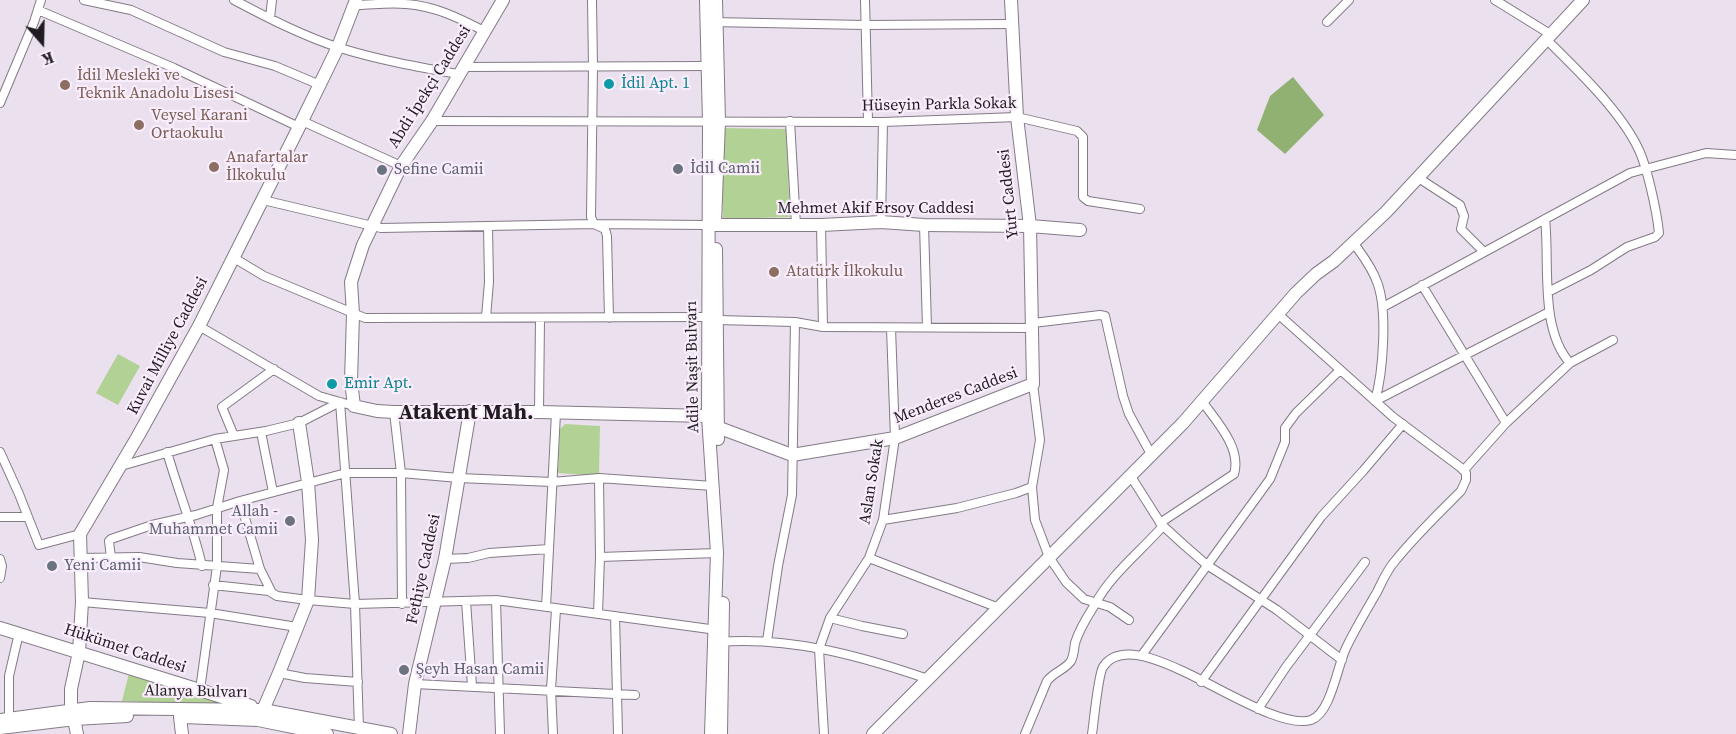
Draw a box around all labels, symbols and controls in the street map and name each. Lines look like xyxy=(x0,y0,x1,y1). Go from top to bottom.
north arrow xyxy=(12,12,72,72)
street label: Abdi İpekçi Caddesi xyxy=(384,22,476,152)
text: K xyxy=(39,47,57,71)
place label: İdil Mesleki ve Teknik Anadolu Lisesi xyxy=(77,66,234,104)
place label: İdil Apt. 1 xyxy=(621,74,690,94)
marker: İdil Apt. 1 xyxy=(602,77,616,91)
marker: İdil Mesleki ve Teknik Anadolu Lisesi xyxy=(58,78,72,92)
street label: Hüseyin Parkla Sokak xyxy=(861,94,1017,116)
place label: Veysel Karani Ortaokulu xyxy=(151,106,248,144)
marker: Veysel Karani Ortaokulu xyxy=(132,118,146,132)
place label: Anafartalar İlkokulu xyxy=(226,148,308,186)
street label: Yurt Caddesi xyxy=(995,148,1023,240)
place label: İdil Camii xyxy=(690,159,760,179)
marker: Anafartalar İlkokulu xyxy=(207,160,221,174)
place label: Sefine Camii xyxy=(394,160,484,180)
marker: İdil Camii xyxy=(671,162,685,176)
marker: Sefine Camii xyxy=(375,163,389,177)
street label: Mehmet Akif Ersoy Caddesi xyxy=(778,199,974,219)
place label: Atatürk İlkokulu xyxy=(786,262,903,282)
marker: Atatürk İlkokulu xyxy=(767,265,781,279)
street label: Kuvai Milliye Caddesi xyxy=(124,274,212,418)
street label: Adile Naşit Bulvarı xyxy=(682,301,704,433)
street label: Menderes Caddesi xyxy=(891,364,1021,428)
place label: Emir Apt. xyxy=(344,374,413,394)
marker: Emir Apt. xyxy=(325,377,339,391)
district label: Atakent Mah. xyxy=(398,400,534,426)
street label: Aslan Sokak xyxy=(856,438,888,526)
place label: Allah - Muhammet Camii xyxy=(149,502,278,540)
street label: Fethiye Caddesi xyxy=(403,512,445,626)
marker: Allah - Muhammet Camii xyxy=(283,514,297,528)
place label: Yeni Camii xyxy=(64,556,141,576)
marker: Yeni Camii xyxy=(45,559,59,573)
street label: Hükümet Caddesi xyxy=(61,620,189,678)
place label: Şeyh Hasan Camii xyxy=(416,660,544,680)
marker: Şeyh Hasan Camii xyxy=(397,663,411,677)
street label: Alanya Bulvarı xyxy=(144,681,248,703)

